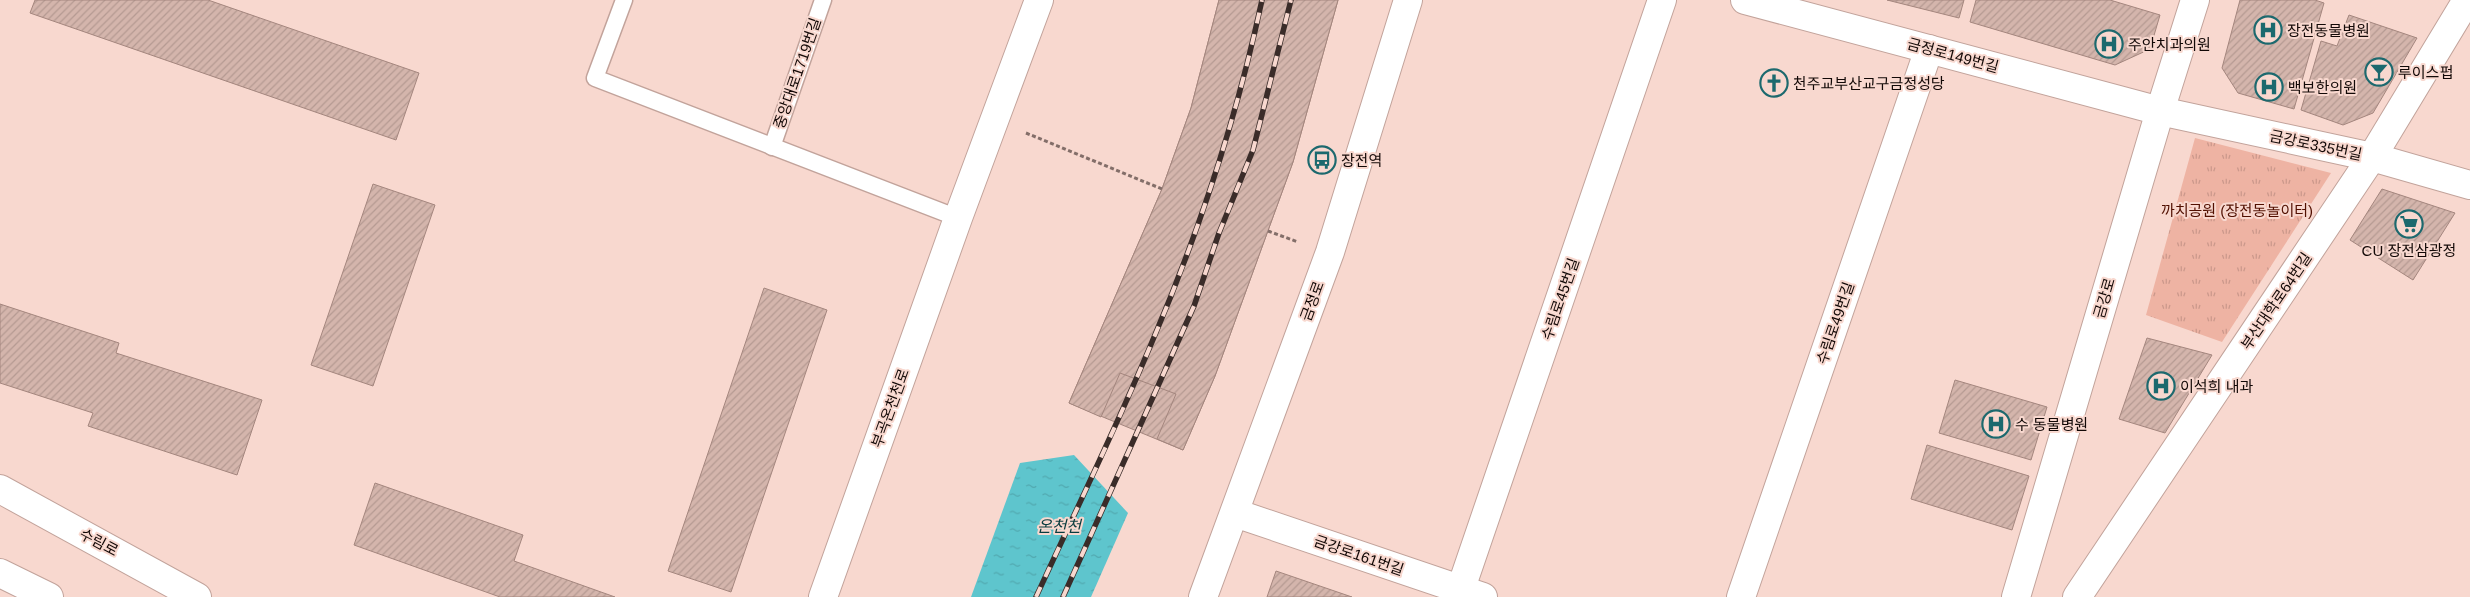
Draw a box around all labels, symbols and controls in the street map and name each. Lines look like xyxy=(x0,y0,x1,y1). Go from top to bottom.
street label: 중앙대로1719번길 xyxy=(770,15,824,131)
hospital icon: 장전동물병원 xyxy=(2253,15,2283,45)
place label: 장전동물병원 xyxy=(2287,22,2370,39)
hospital icon: 주안치과의원 xyxy=(2094,29,2124,59)
street label: 금정로149번길 xyxy=(1905,35,2001,75)
place label: 주안치과의원 xyxy=(2128,36,2211,53)
bar icon: 루이스펍 xyxy=(2364,57,2394,87)
place label: 루이스펍 xyxy=(2398,64,2453,81)
church icon: 천주교부산교구금정성당 xyxy=(1759,68,1789,98)
hospital icon: 백보한의원 xyxy=(2254,72,2284,102)
place label: 천주교부산교구금정성당 xyxy=(1793,75,1945,92)
place label: 백보한의원 xyxy=(2288,79,2357,96)
street label: 금강로335번길 xyxy=(2268,127,2364,163)
bus stop icon: 장전역 xyxy=(1307,145,1337,175)
place label: 장전역 xyxy=(1341,152,1382,169)
park label: 까치공원 (장전동놀이터) xyxy=(2161,202,2313,219)
supermarket icon: CU 장전삼광정 xyxy=(2394,209,2424,239)
place label: CU 장전삼광정 xyxy=(2362,242,2456,259)
street label: 부산대학로64번길 xyxy=(2237,249,2315,353)
street label: 수림로45번길 xyxy=(1538,256,1582,342)
street label: 금강로 xyxy=(2090,276,2118,320)
street label: 금정로 xyxy=(1297,279,1327,323)
street label: 수림로49번길 xyxy=(1813,280,1857,366)
street label: 부곡온천천로 xyxy=(868,366,912,450)
hospital icon: 이석희 내과 xyxy=(2146,371,2176,401)
place label: 이석희 내과 xyxy=(2180,378,2253,395)
hospital icon: 수 동물병원 xyxy=(1981,409,2011,439)
place label: 수 동물병원 xyxy=(2015,416,2088,433)
water label: 온천천 xyxy=(1037,518,1083,535)
street label: 수림로 xyxy=(77,525,121,559)
street label: 금강로161번길 xyxy=(1312,532,1406,578)

